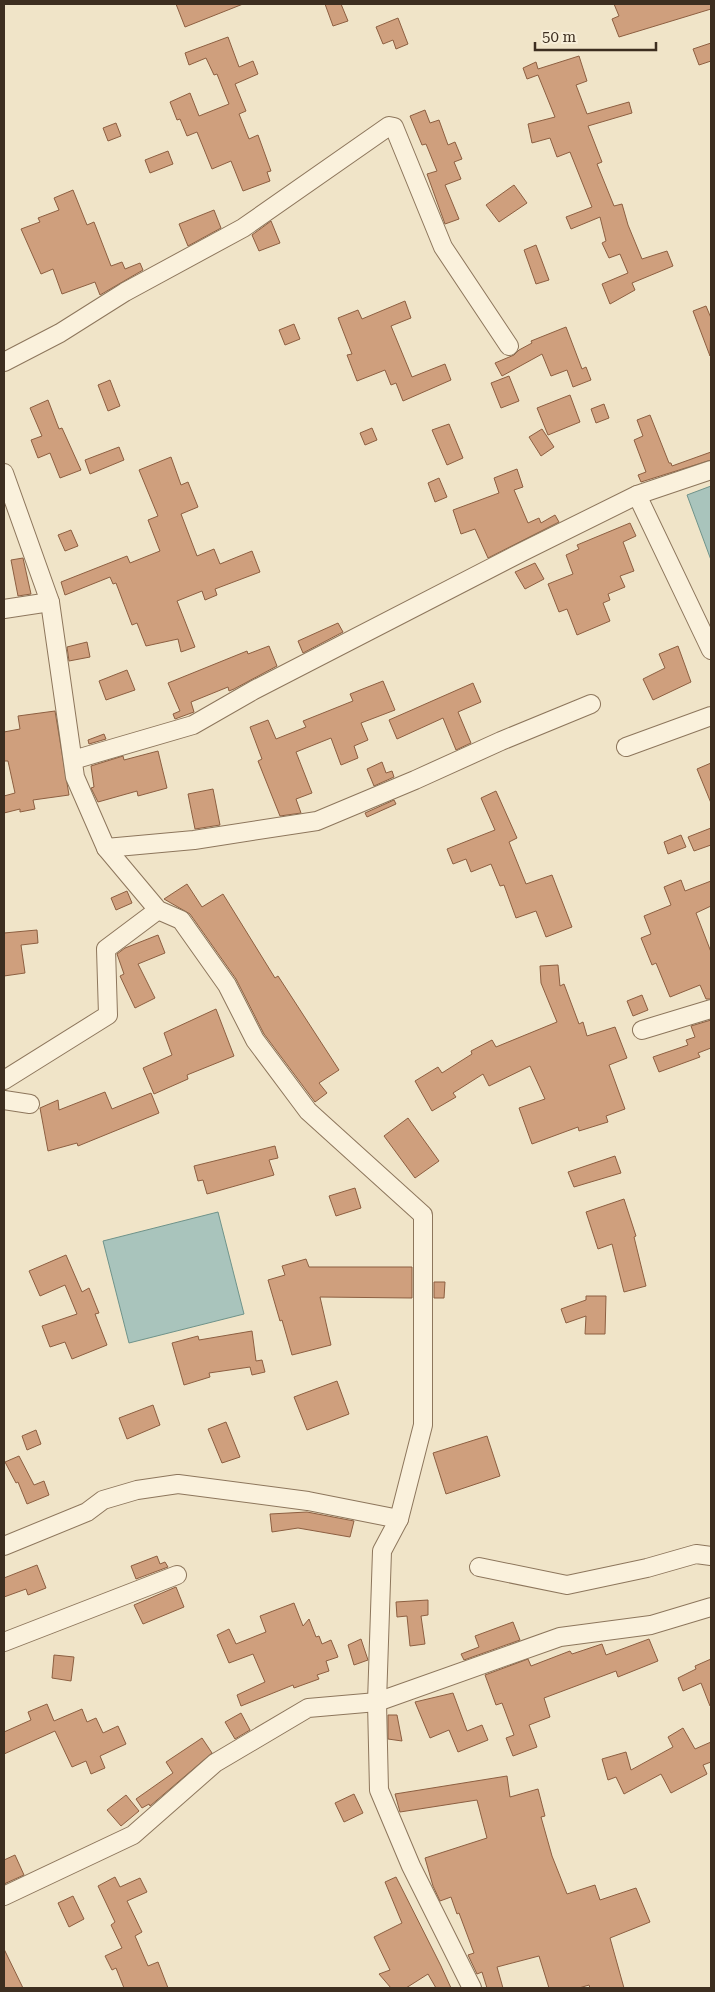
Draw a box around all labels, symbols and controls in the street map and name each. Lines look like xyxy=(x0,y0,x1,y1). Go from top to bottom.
scale bar xyxy=(535,20,656,52)
text: 50 m xyxy=(542,28,577,46)

